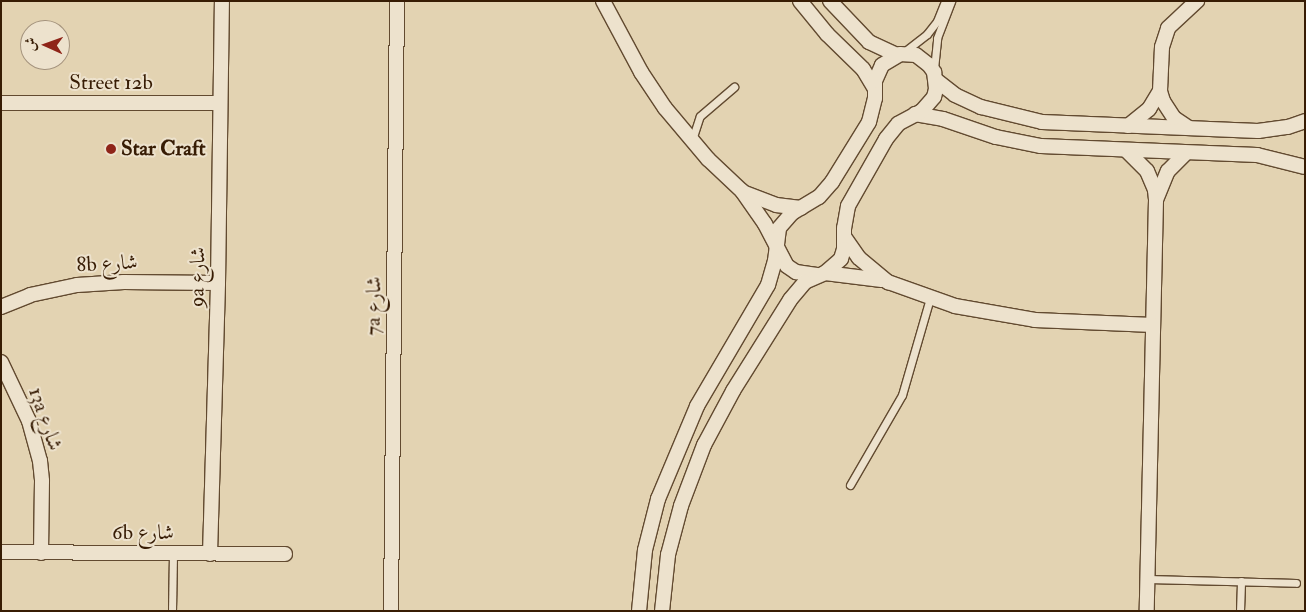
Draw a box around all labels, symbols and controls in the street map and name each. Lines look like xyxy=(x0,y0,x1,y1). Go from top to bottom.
north arrow xyxy=(20,20,70,70)
text: ش xyxy=(22,37,39,52)
street label: Street 12b xyxy=(69,70,153,96)
place label: Star Craft xyxy=(121,136,206,162)
marker: Star Craft xyxy=(105,143,117,155)
street label: 9a شارع xyxy=(185,247,211,307)
street label: 8b شارع xyxy=(76,250,138,278)
street label: 7a شارع xyxy=(361,276,387,336)
street label: 13a شارع xyxy=(22,384,68,454)
street label: 6b شارع xyxy=(112,520,174,546)

